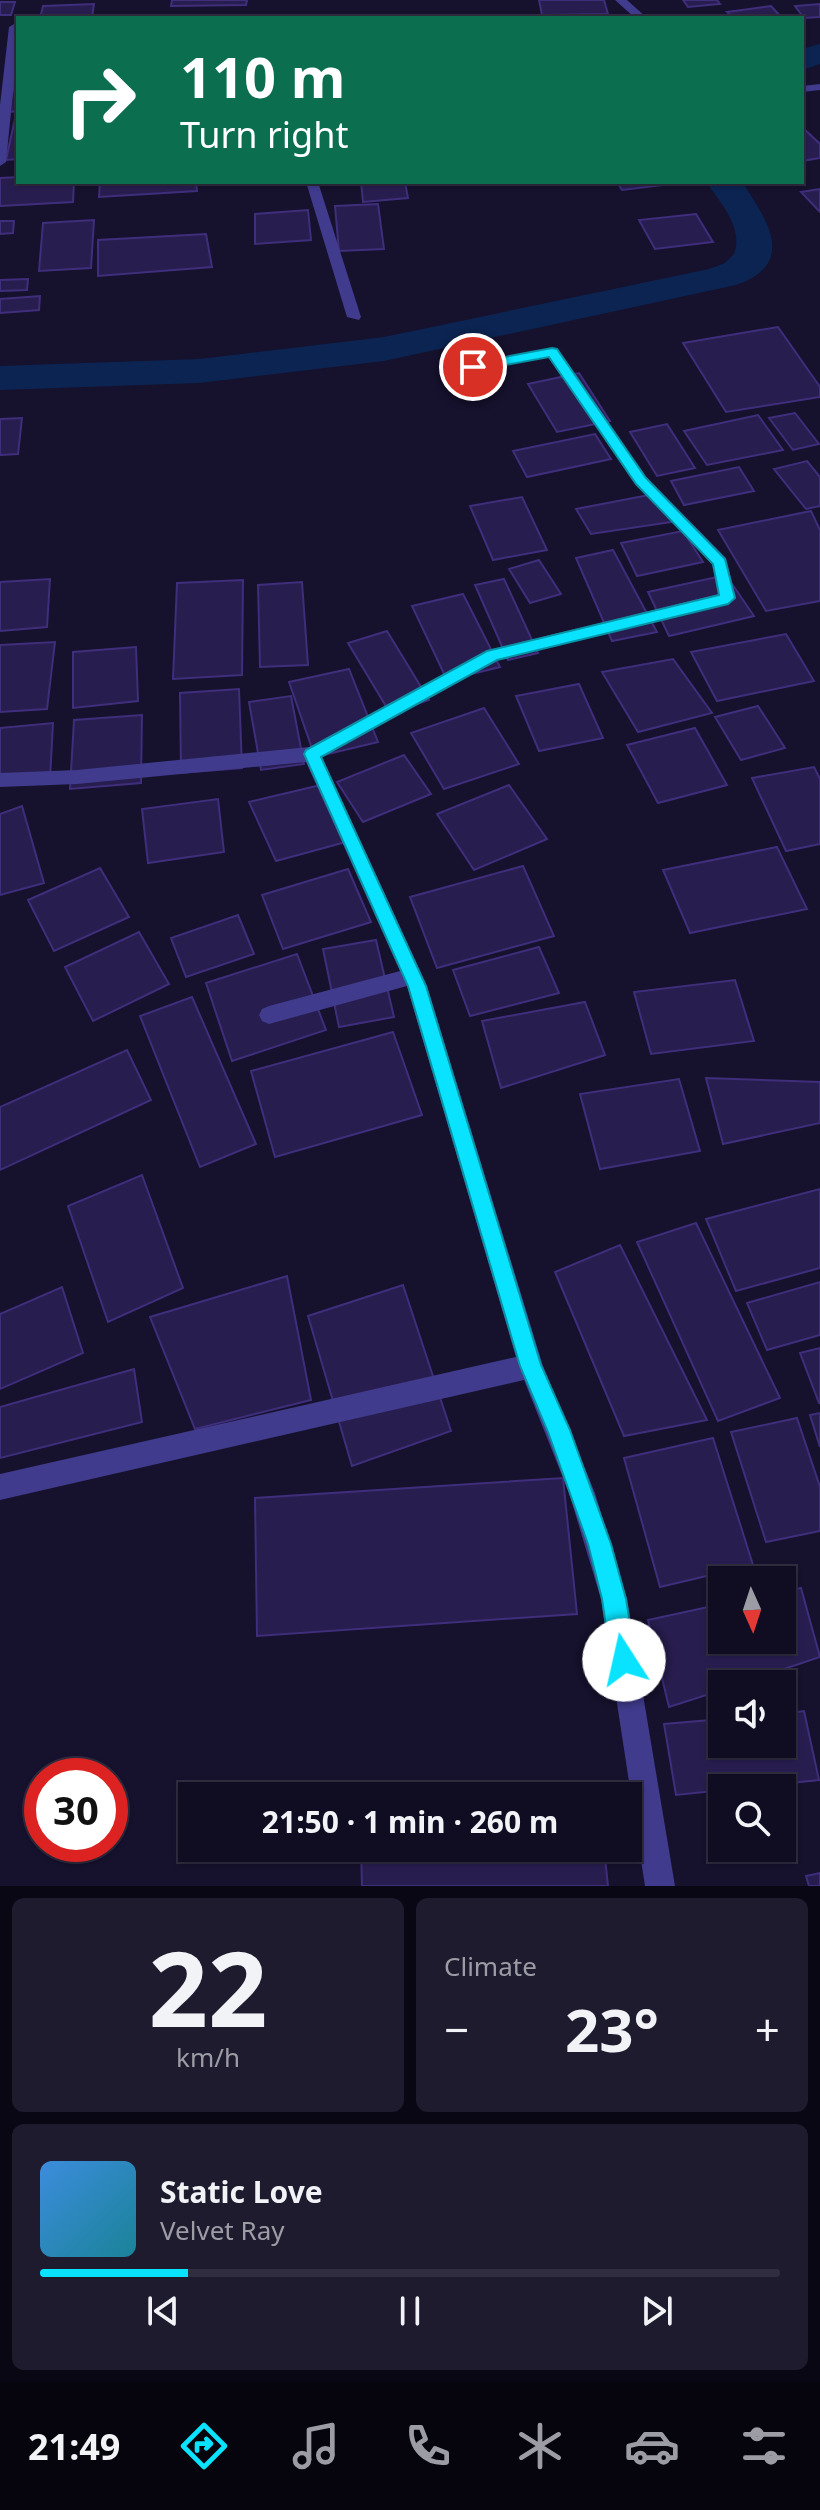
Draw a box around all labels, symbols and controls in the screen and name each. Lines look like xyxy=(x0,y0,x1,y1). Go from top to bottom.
text: 110 m xyxy=(180,38,345,114)
icon: right xyxy=(48,48,152,152)
text: Turn right xyxy=(180,110,348,159)
pin xyxy=(439,333,507,401)
icon: arrive xyxy=(451,345,495,389)
north arrow xyxy=(708,1566,796,1654)
map controls xyxy=(708,1566,796,1862)
position arrow xyxy=(582,1618,666,1702)
button: sound xyxy=(708,1670,796,1758)
speed limit sign: 30 xyxy=(24,1758,128,1862)
button: search xyxy=(708,1774,796,1862)
text: 21:50 · 1 min · 260 m xyxy=(262,1801,558,1842)
text: 22 xyxy=(149,1916,267,2057)
text: Climate xyxy=(444,1948,537,1984)
text: 23° xyxy=(565,1988,659,2070)
text: − xyxy=(444,1999,469,2059)
text: + xyxy=(755,1999,780,2059)
text: km/h xyxy=(176,2039,240,2075)
text: Static Love xyxy=(160,2171,323,2212)
text: Velvet Ray xyxy=(160,2212,285,2248)
icon: previous xyxy=(141,2289,185,2333)
icon: pause xyxy=(388,2289,432,2333)
icon: next xyxy=(635,2289,679,2333)
icon: directions xyxy=(176,2418,232,2474)
icon: music xyxy=(288,2418,344,2474)
icon: phone xyxy=(400,2418,456,2474)
icon: climate xyxy=(512,2418,568,2474)
icon: car xyxy=(624,2418,680,2474)
icon: filters xyxy=(736,2418,792,2474)
text: 21:49 xyxy=(28,2422,120,2471)

